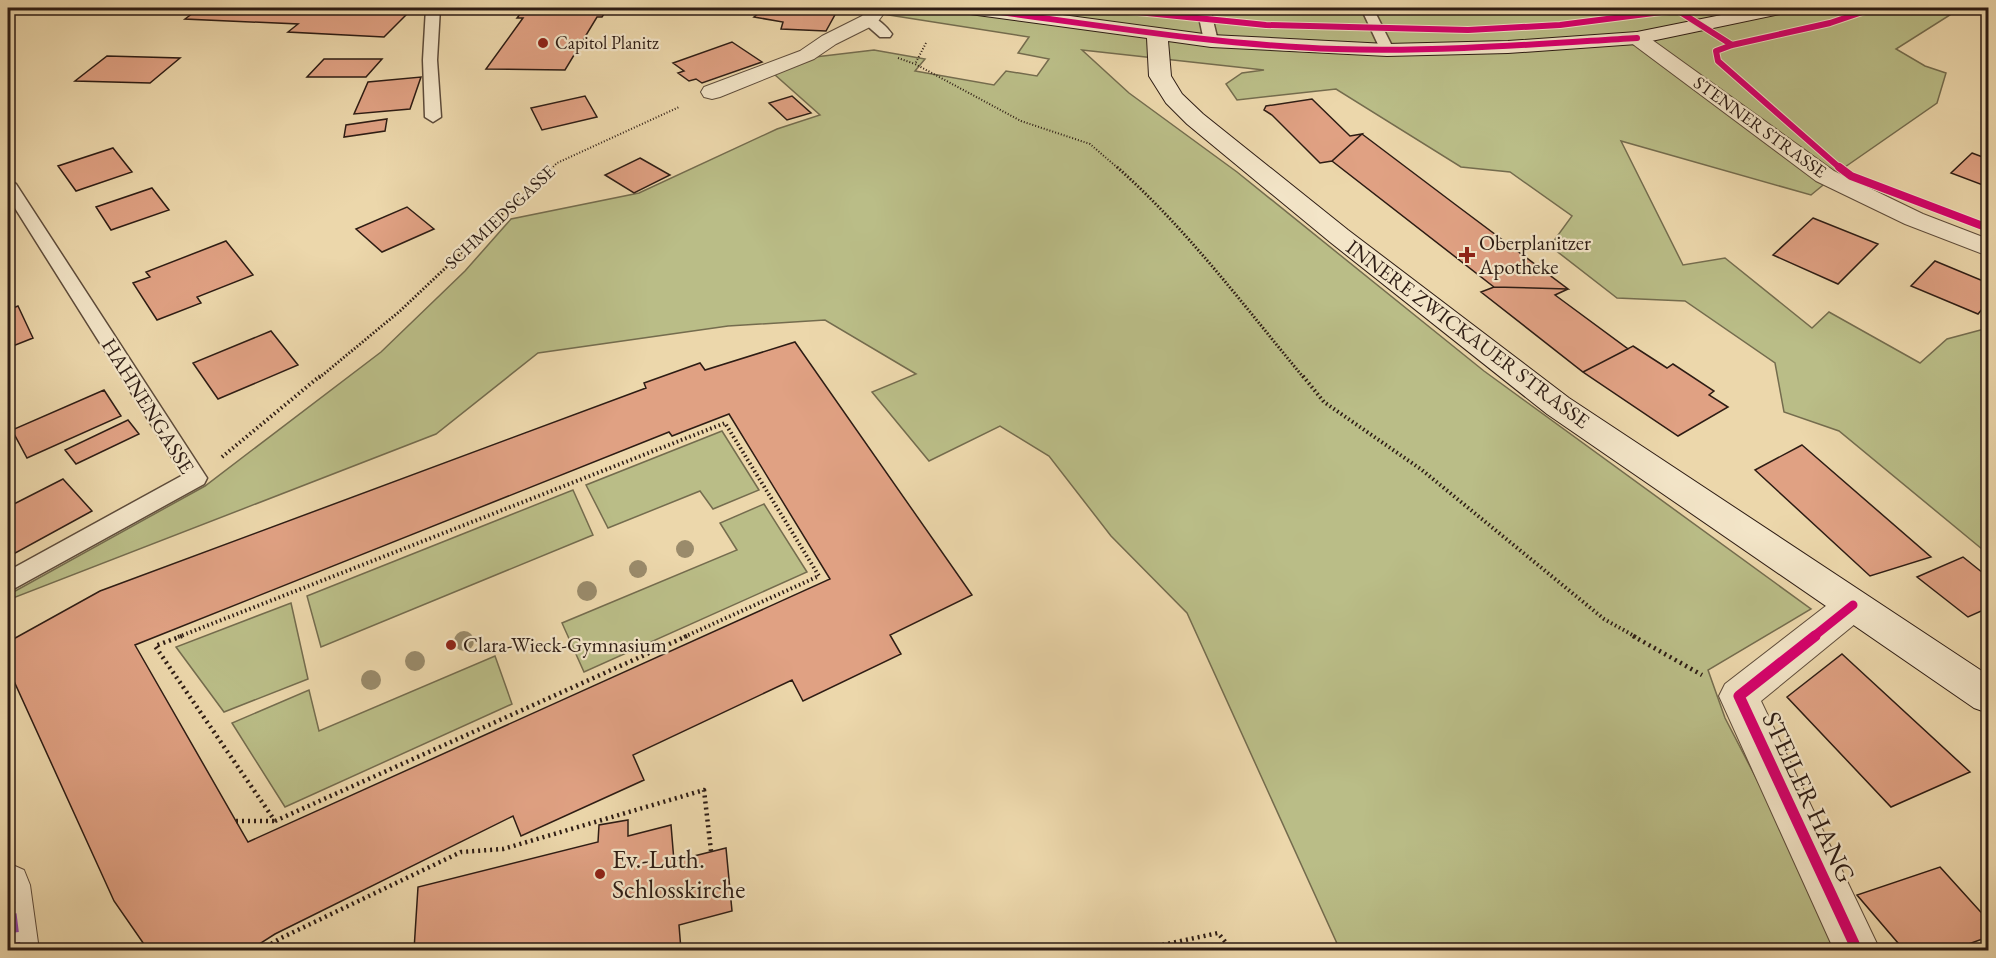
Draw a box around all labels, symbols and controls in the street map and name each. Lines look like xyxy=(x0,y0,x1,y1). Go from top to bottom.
place label: Capitol Planitz xyxy=(555,31,659,54)
marker: Capitol Planitz xyxy=(536,36,550,50)
street label: STENNER STRASSE xyxy=(1689,71,1831,183)
street label: SCHMIEDSGASSE xyxy=(440,160,560,274)
place label: Oberplanitzer Apotheke xyxy=(1478,229,1591,280)
street label: INNERE ZWICKAUER STRASSE xyxy=(1341,233,1596,434)
marker: Oberplanitzer Apotheke xyxy=(1460,248,1474,262)
street label: HAHNENGASSE xyxy=(96,333,201,479)
place label: Clara-Wieck-Gymnasium xyxy=(463,631,667,658)
marker: Clara-Wieck-Gymnasium xyxy=(444,638,458,652)
street label: STEILER HANG xyxy=(1754,706,1864,888)
place label: Ev.-Luth. Schlosskirche xyxy=(612,842,745,906)
marker: Ev.-Luth. Schlosskirche xyxy=(593,867,607,881)

